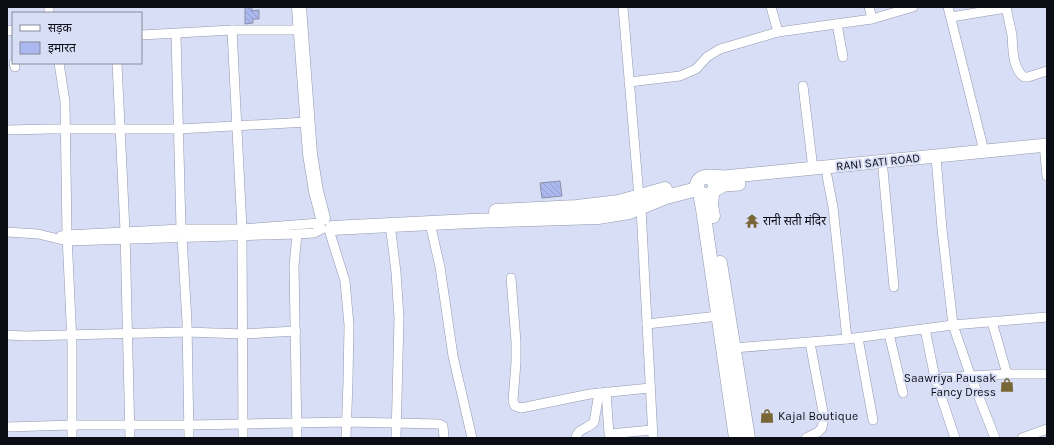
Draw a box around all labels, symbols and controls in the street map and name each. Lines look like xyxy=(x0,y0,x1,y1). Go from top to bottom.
legend xyxy=(12,12,142,64)
text: सड़क xyxy=(48,21,73,35)
text: इमारत xyxy=(48,41,77,55)
street label: RANI SATI ROAD xyxy=(835,151,921,173)
temple icon: रानी सती मंदिर xyxy=(744,213,760,229)
place label: रानी सती मंदिर xyxy=(763,213,827,228)
place label: Saawriya Pausak Fancy Dress xyxy=(904,371,996,399)
shop icon: Saawriya Pausak Fancy Dress xyxy=(999,377,1015,393)
shop icon: Kajal Boutique xyxy=(759,408,775,424)
place label: Kajal Boutique xyxy=(778,409,858,423)

